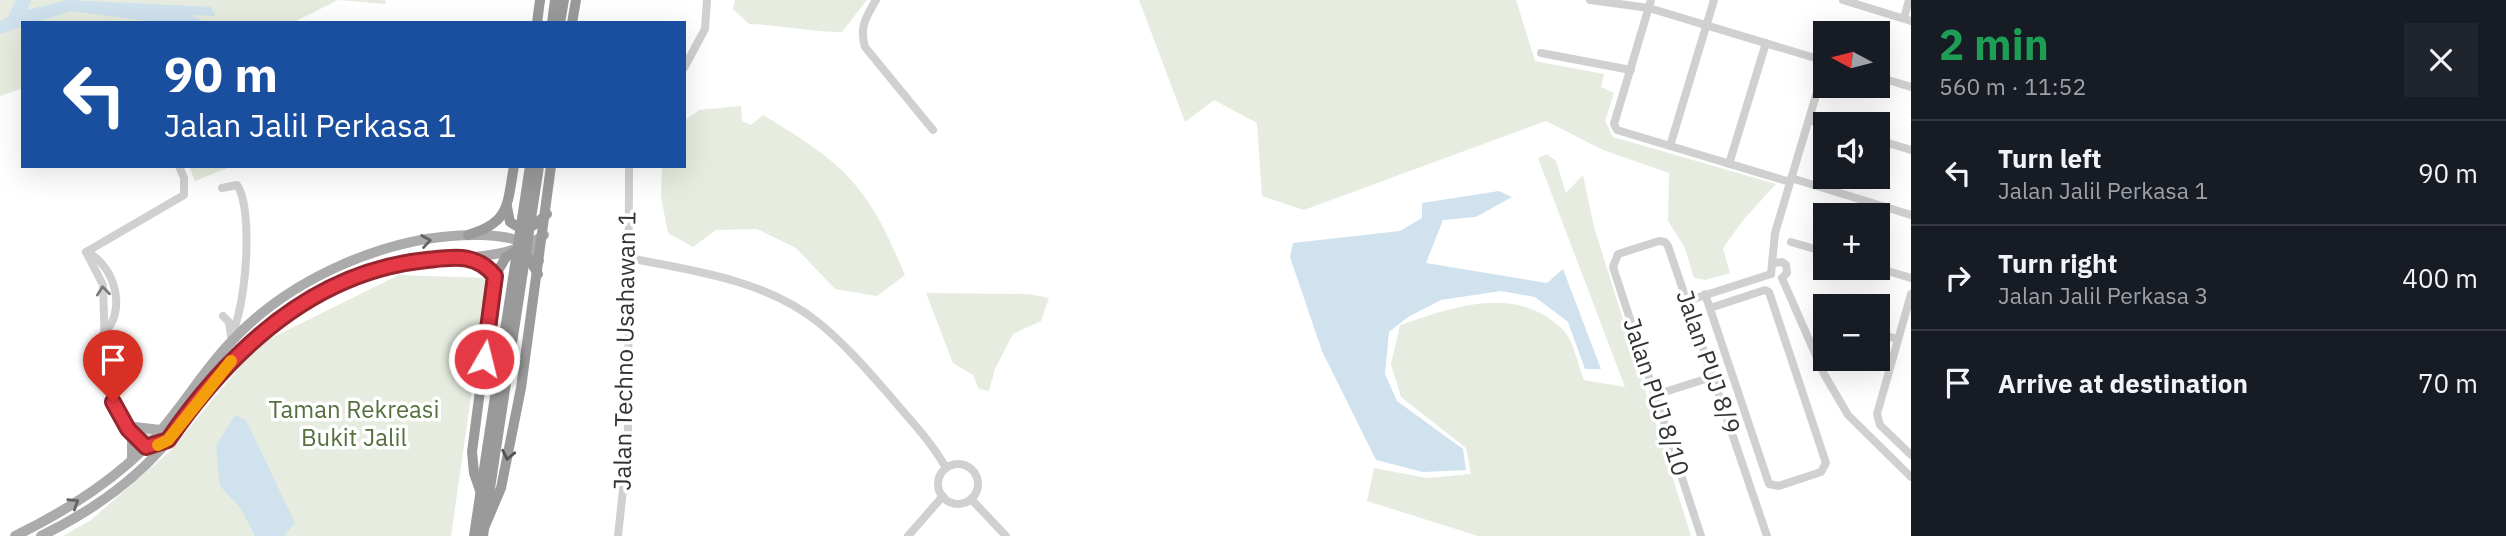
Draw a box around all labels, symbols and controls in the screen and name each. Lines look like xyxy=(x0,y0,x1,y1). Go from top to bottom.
text: 2 min xyxy=(1939,17,2049,72)
north arrow xyxy=(1813,21,1890,98)
map controls xyxy=(1813,21,1890,371)
button: close xyxy=(2404,23,2478,97)
text: 90 m xyxy=(164,42,278,105)
icon: left xyxy=(49,49,140,140)
text: 560 m · 11:52 xyxy=(1939,71,2086,101)
text: Jalan Jalil Perkasa 1 xyxy=(164,104,457,146)
button: sound xyxy=(1813,112,1890,189)
text: Turn left xyxy=(1998,141,2101,175)
icon: left xyxy=(1939,154,1977,192)
text: 90 m xyxy=(2418,156,2478,190)
text: Jalan Jalil Perkasa 1 xyxy=(1998,175,2208,205)
button: + xyxy=(1813,203,1890,280)
street label: Jalan Techno Usahawan 1 xyxy=(606,211,642,491)
one-way arrow xyxy=(420,234,432,249)
text: Turn right xyxy=(1998,246,2117,280)
icon: right xyxy=(1939,259,1977,297)
text: 400 m xyxy=(2402,261,2478,295)
text: Jalan Jalil Perkasa 3 xyxy=(1998,280,2208,310)
one-way arrow xyxy=(96,285,111,296)
street label: Jalan PUJ 8/9 xyxy=(1669,286,1749,438)
button: − xyxy=(1813,294,1890,371)
street label: Jalan PUJ 8/10 xyxy=(1616,314,1698,480)
position arrow xyxy=(447,322,521,396)
pin xyxy=(83,330,143,402)
icon: arrive xyxy=(94,341,132,379)
icon: arrive xyxy=(1939,364,1977,402)
text: Arrive at destination xyxy=(1998,366,2248,400)
text: 70 m xyxy=(2418,366,2478,400)
park label: Taman Rekreasi Bukit Jalil xyxy=(268,393,440,453)
one-way arrow xyxy=(501,449,516,461)
one-way arrow xyxy=(67,498,80,511)

